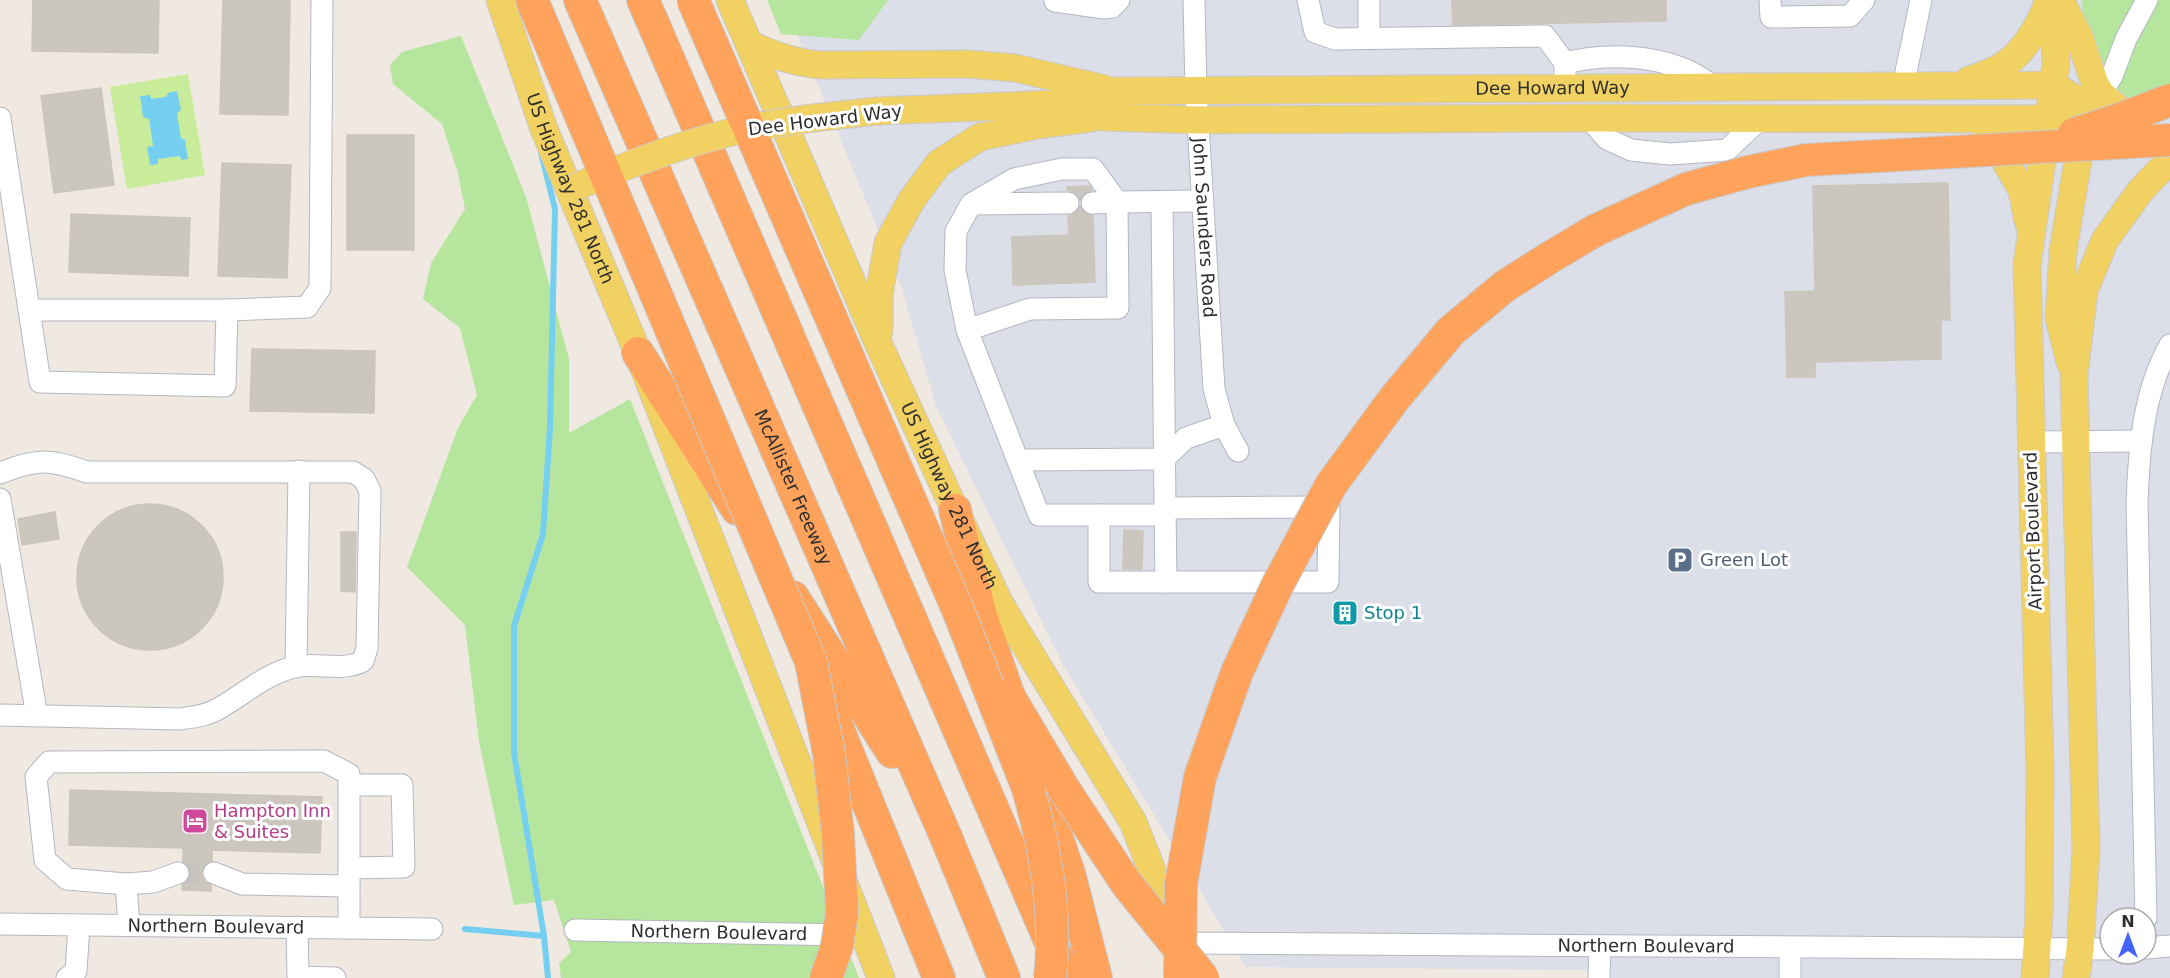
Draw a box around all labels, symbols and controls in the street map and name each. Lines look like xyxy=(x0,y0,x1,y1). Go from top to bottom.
street label: Dee Howard Way xyxy=(1475,77,1630,99)
street label: US Highway 281 North xyxy=(522,90,619,287)
street label: Dee Howard Way xyxy=(747,100,903,139)
street label: John Saunders Road xyxy=(1189,136,1221,318)
street label: US Highway 281 North xyxy=(897,399,1002,593)
street label: McAllister Freeway xyxy=(750,406,837,569)
street label: Airport Boulevard xyxy=(2019,452,2046,611)
parking icon: Green Lot xyxy=(1665,545,1695,575)
place label: Green Lot xyxy=(1700,549,1788,570)
building icon: Stop 1 xyxy=(1330,598,1360,628)
place label: Stop 1 xyxy=(1364,602,1422,623)
place label: Hampton Inn & Suites xyxy=(214,800,331,842)
hotel icon: Hampton Inn & Suites xyxy=(180,806,210,836)
north arrow xyxy=(2098,906,2158,966)
text: N xyxy=(2121,912,2135,931)
street label: Northern Boulevard xyxy=(127,914,305,938)
street label: Northern Boulevard xyxy=(630,920,808,944)
street label: Northern Boulevard xyxy=(1558,934,1734,957)

